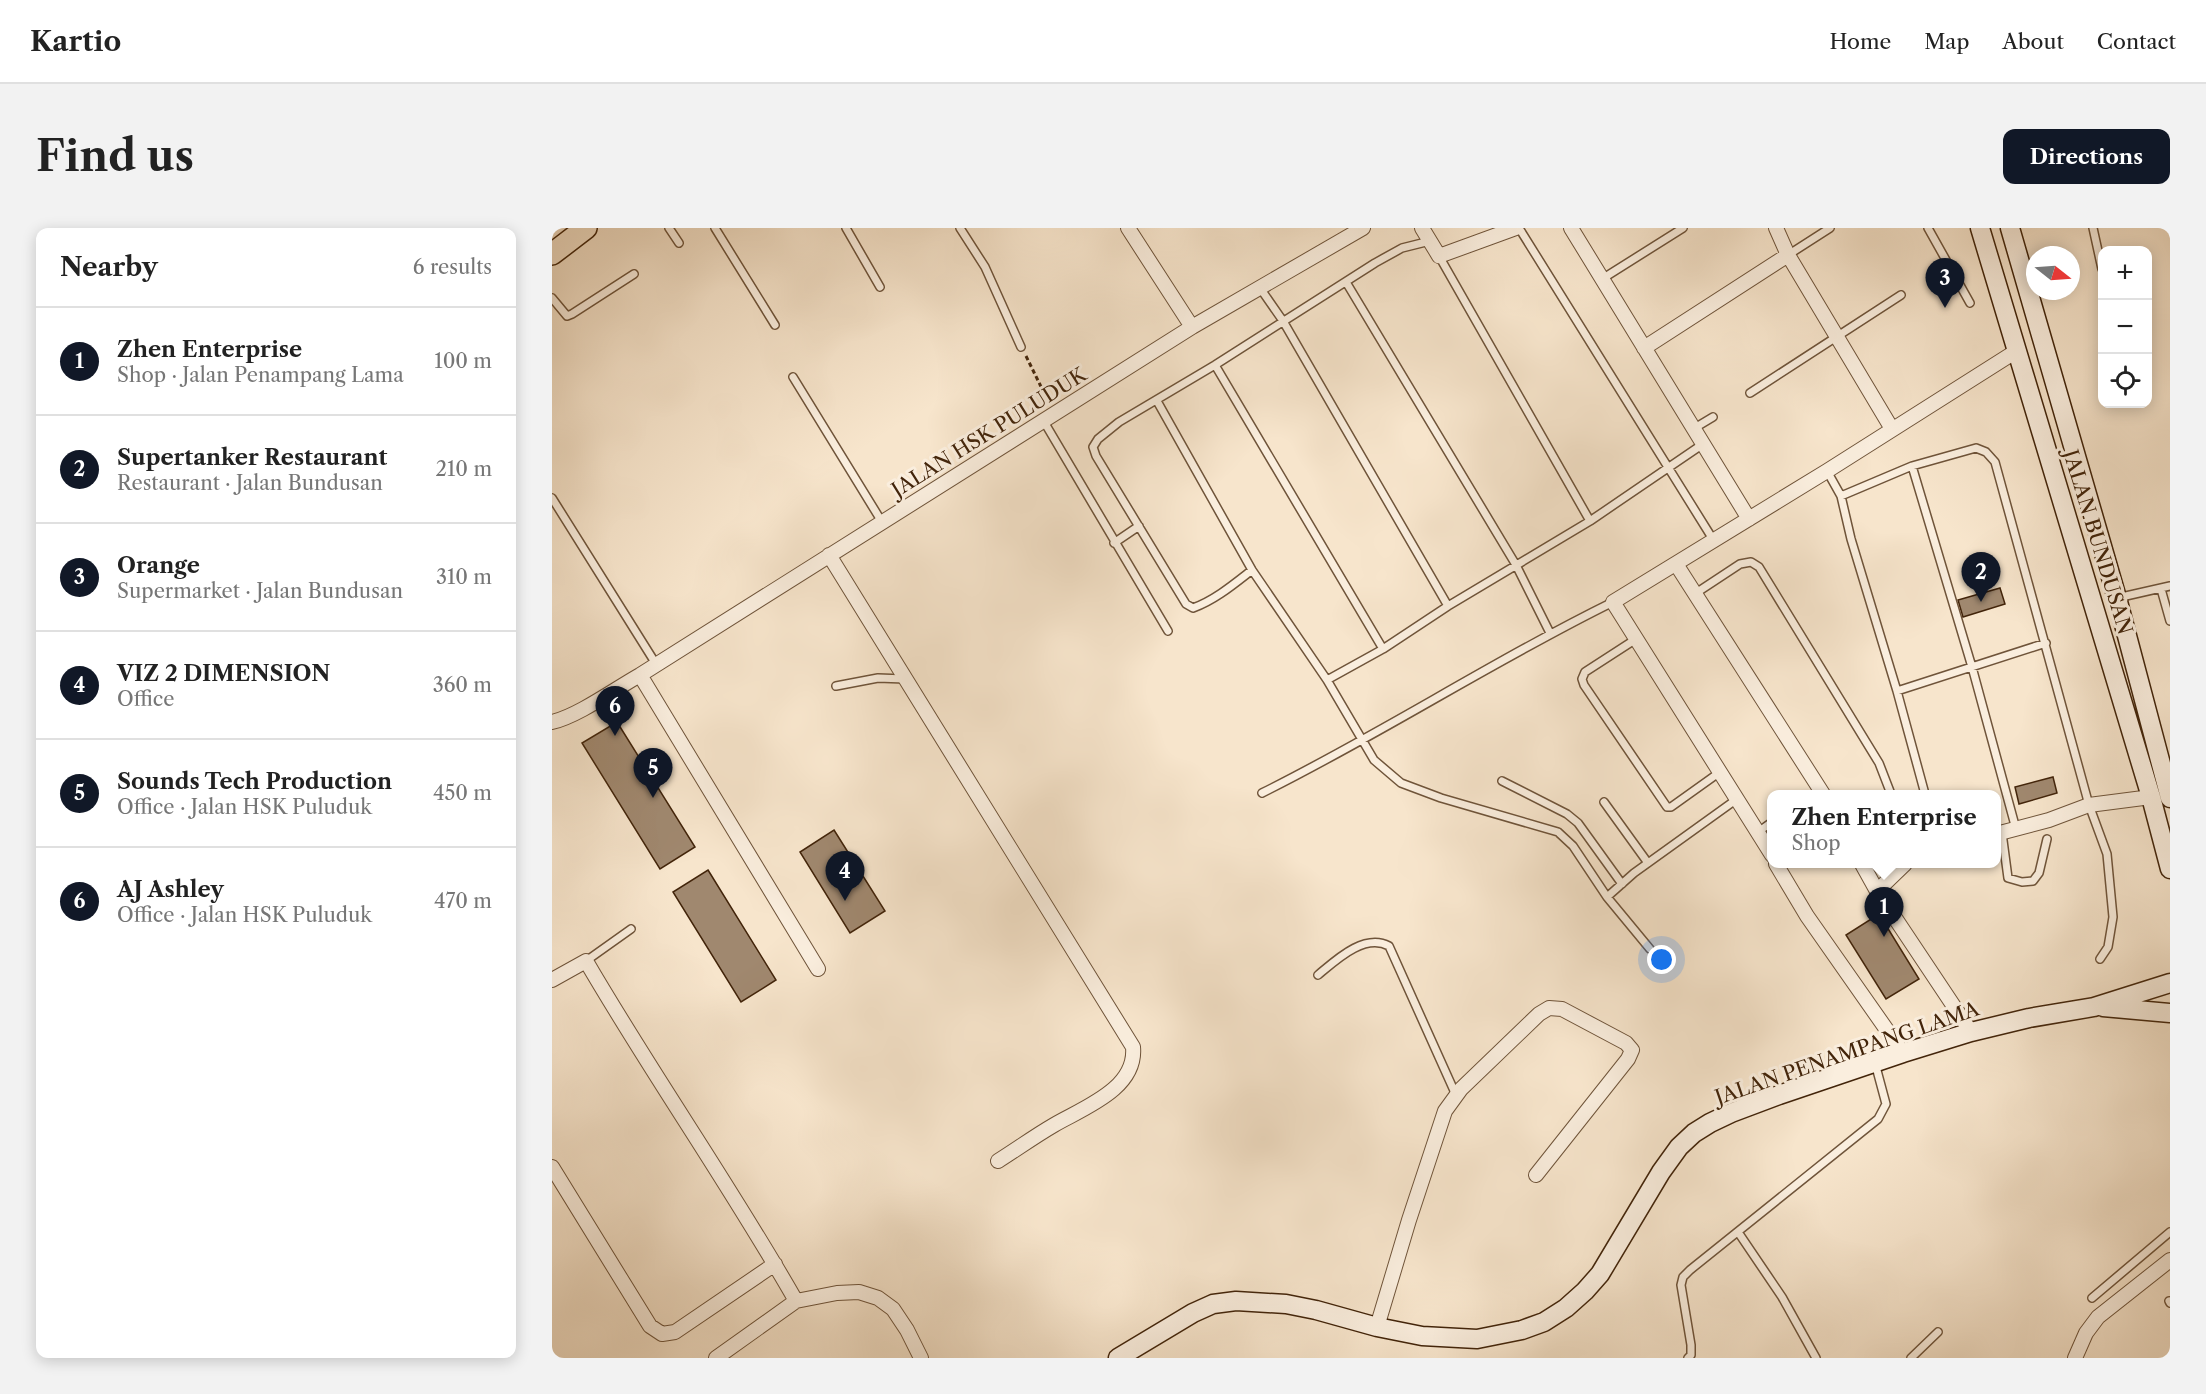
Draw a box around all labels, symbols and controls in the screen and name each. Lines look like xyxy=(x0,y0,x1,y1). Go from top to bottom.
text: Kartio xyxy=(30,24,121,58)
text: Home xyxy=(1830,29,1891,54)
text: Map xyxy=(1924,29,1969,54)
text: About xyxy=(2002,29,2064,54)
text: Contact xyxy=(2097,29,2176,54)
button: Directions xyxy=(2003,129,2170,184)
text: Find us xyxy=(36,130,194,182)
north arrow xyxy=(2026,246,2080,300)
map controls xyxy=(2098,246,2152,408)
button: + xyxy=(2098,246,2152,300)
text: Nearby xyxy=(60,251,158,283)
text: 6 results xyxy=(413,255,492,279)
pin: 3 xyxy=(1926,259,1964,308)
button: − xyxy=(2098,300,2152,354)
text: Zhen Enterprise xyxy=(117,336,302,363)
text: 1 xyxy=(75,349,84,373)
text: 100 m xyxy=(434,349,492,373)
button: locate xyxy=(2098,354,2152,408)
street label: JALAN HSK PULUDUK xyxy=(885,361,1092,503)
text: Shop · Jalan Penampang Lama xyxy=(117,363,404,387)
text: Supertanker Restaurant xyxy=(117,444,387,471)
street label: JALAN BUNDUSAN xyxy=(2058,444,2138,637)
text: 2 xyxy=(74,457,85,481)
text: 210 m xyxy=(435,457,492,481)
text: Restaurant · Jalan Bundusan xyxy=(117,471,383,495)
text: Orange xyxy=(117,552,200,579)
pin: 2 xyxy=(1962,552,2000,602)
text: 3 xyxy=(74,565,85,589)
text: 310 m xyxy=(436,565,492,589)
text: Supermarket · Jalan Bundusan xyxy=(117,579,403,603)
text: VIZ 2 DIMENSION xyxy=(117,660,330,687)
text: 4 xyxy=(74,673,85,697)
text: 360 m xyxy=(433,673,492,697)
pin: 6 xyxy=(596,686,634,736)
text: Office xyxy=(117,687,175,711)
pin: 5 xyxy=(634,748,672,798)
text: Sounds Tech Production xyxy=(117,768,392,795)
text: 5 xyxy=(74,781,85,805)
text: 450 m xyxy=(433,781,492,805)
popup xyxy=(1767,790,2001,868)
text: Office · Jalan HSK Puluduk xyxy=(117,795,372,819)
text: Zhen Enterprise xyxy=(1791,804,1977,831)
text: Shop xyxy=(1791,831,1841,855)
pin: 4 xyxy=(826,852,864,901)
text: AJ Ashley xyxy=(117,876,224,903)
pin: 1 xyxy=(1864,888,1904,937)
text: 6 xyxy=(74,889,85,913)
text: 470 m xyxy=(434,889,492,913)
text: Office · Jalan HSK Puluduk xyxy=(117,903,372,927)
your location xyxy=(1647,945,1676,974)
street label: JALAN PENAMPANG LAMA xyxy=(1709,996,1983,1111)

